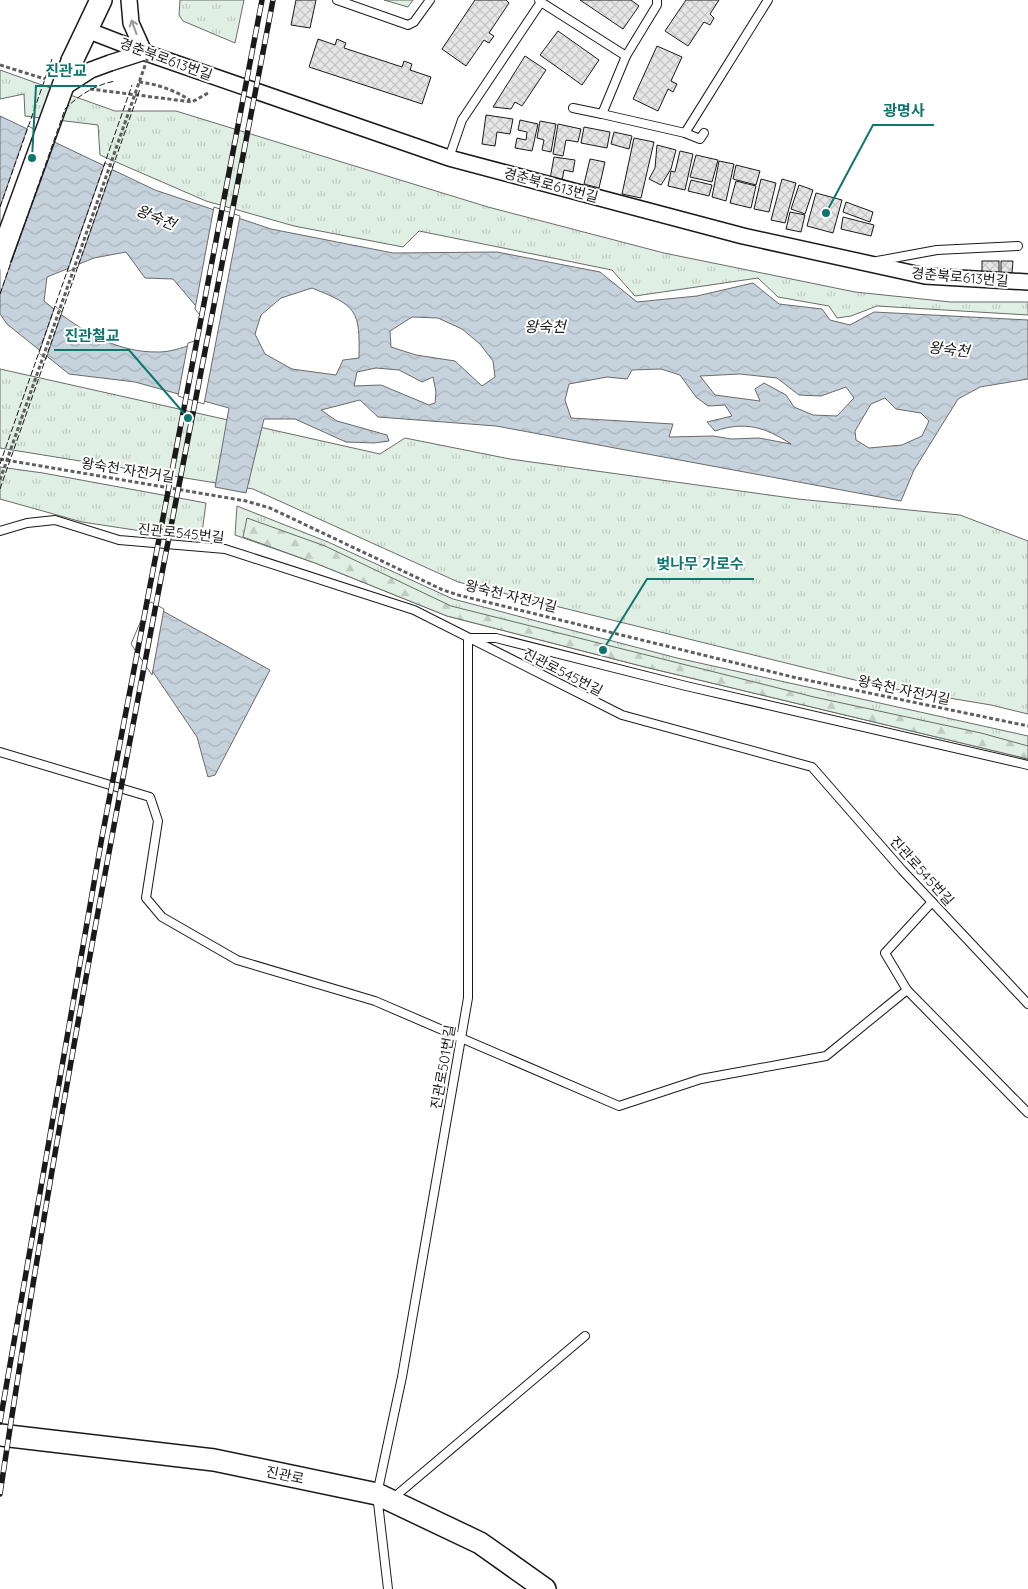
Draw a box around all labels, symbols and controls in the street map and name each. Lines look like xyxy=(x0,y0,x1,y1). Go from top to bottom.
one-way arrow xyxy=(129,20,138,35)
street label: 경춘북로613번길 xyxy=(117,34,215,84)
callout: 진관교 xyxy=(36,56,97,86)
text: 진관교 xyxy=(45,61,87,80)
callout: 광명사 xyxy=(873,95,934,125)
text: 광명사 xyxy=(883,101,925,120)
street label: 경춘북로613번길 xyxy=(502,164,600,206)
water label: 왕숙천 xyxy=(133,200,181,235)
street label: 경춘북로613번길 xyxy=(911,264,1009,290)
water label: 왕숙천 xyxy=(524,317,568,336)
callout: 진관철교 xyxy=(54,320,129,350)
text: 진관철교 xyxy=(64,326,120,345)
water label: 왕숙천 xyxy=(927,337,973,361)
street label: 왕숙천 자전거길 xyxy=(80,454,176,486)
street label: 진관로545번길 xyxy=(137,519,225,547)
callout: 벚나무 가로수 xyxy=(647,549,754,579)
text: 벚나무 가로수 xyxy=(656,554,744,573)
street label: 왕숙천 자전거길 xyxy=(463,576,559,616)
street label: 진관로545번길 xyxy=(520,644,606,700)
street label: 왕숙천 자전거길 xyxy=(856,671,952,709)
street label: 진관로545번길 xyxy=(886,833,958,909)
street label: 진관로501번길 xyxy=(427,1023,459,1111)
street label: 진관로 xyxy=(264,1462,306,1488)

